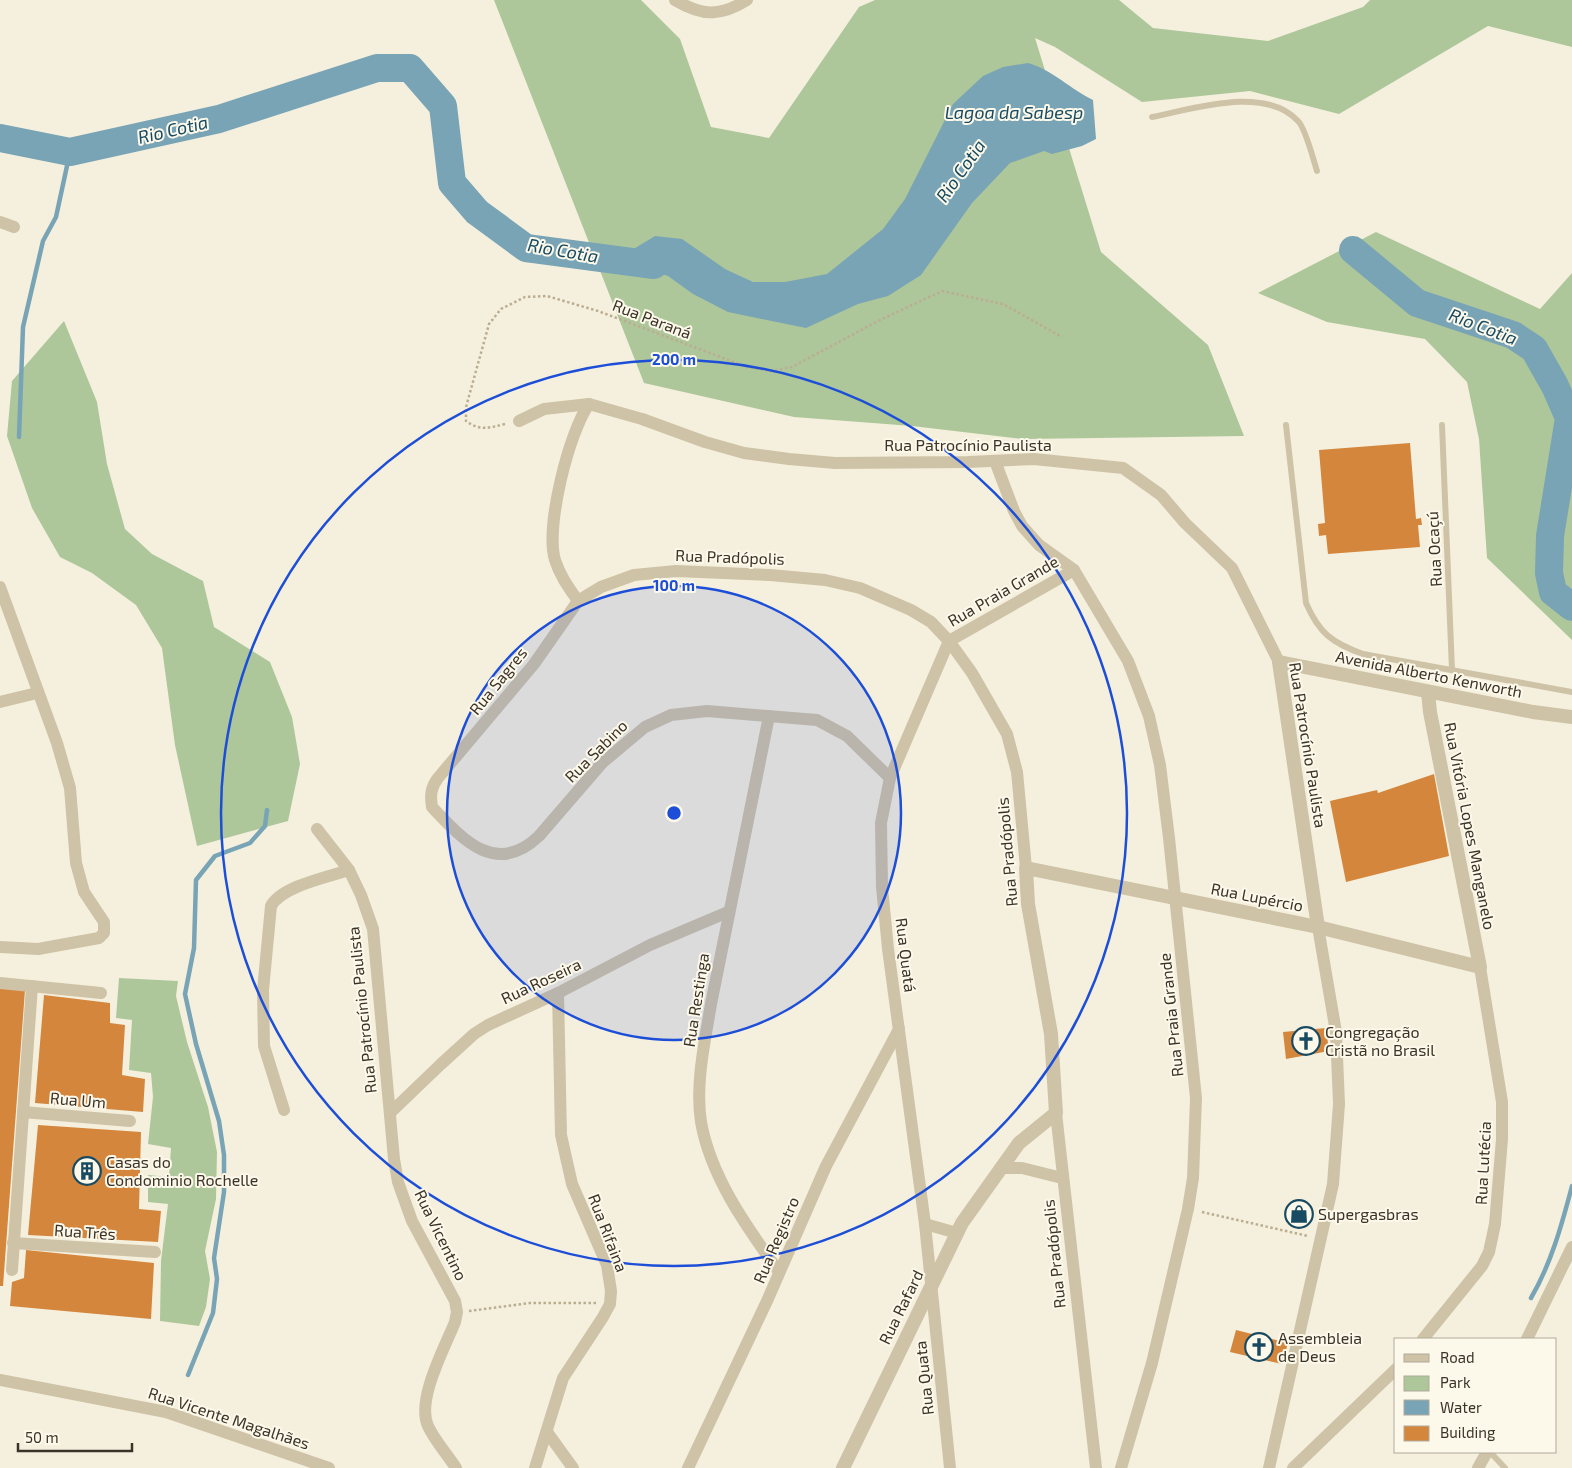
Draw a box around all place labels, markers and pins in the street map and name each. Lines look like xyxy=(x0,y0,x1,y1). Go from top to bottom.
centre of rings xyxy=(665,804,683,822)
place label: Congregação Cristã no Brasil xyxy=(1325,1022,1435,1059)
church icon: Congregação Cristã no Brasil xyxy=(1291,1026,1321,1056)
place label: Casas do Condominio Rochelle xyxy=(106,1152,258,1189)
building icon: Casas do Condominio Rochelle xyxy=(72,1156,102,1186)
shop icon: Supergasbras xyxy=(1284,1199,1314,1229)
place label: Supergasbras xyxy=(1318,1204,1419,1223)
place label: Assembleia de Deus xyxy=(1278,1328,1362,1365)
church icon: Assembleia de Deus xyxy=(1244,1332,1274,1362)

